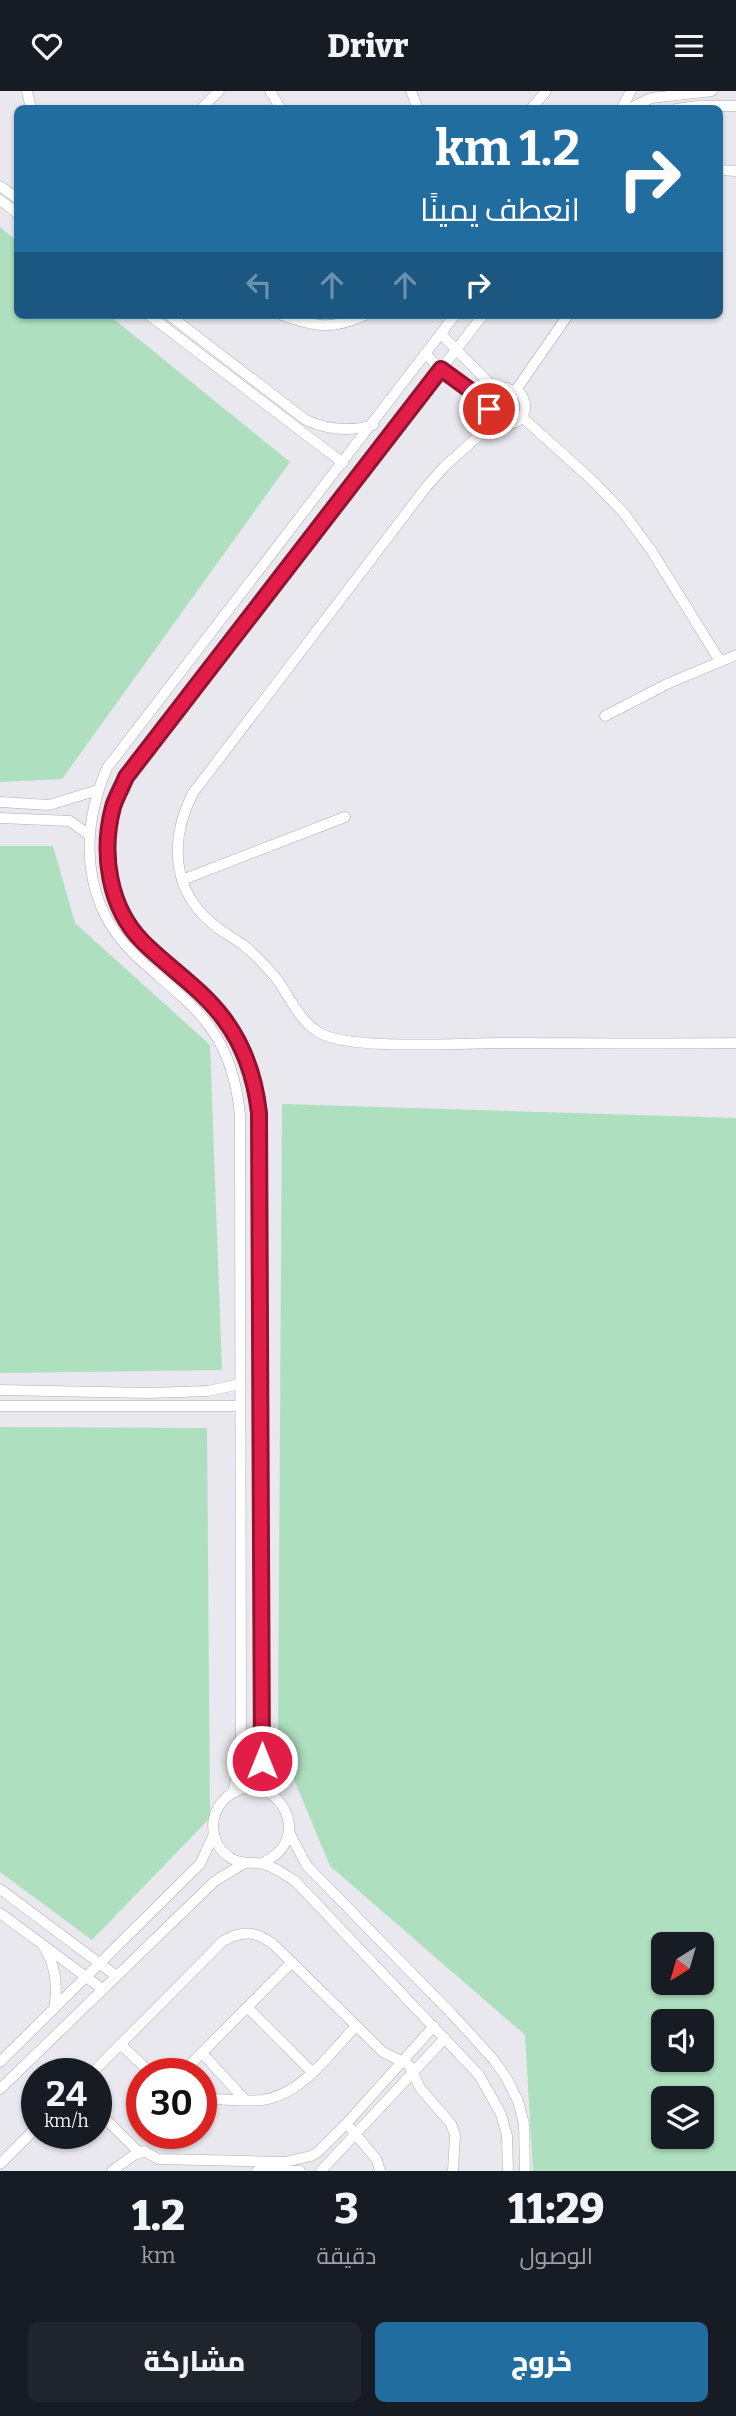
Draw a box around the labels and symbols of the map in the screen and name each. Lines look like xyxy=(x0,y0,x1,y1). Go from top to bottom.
pin xyxy=(459,379,519,439)
position arrow xyxy=(225,1724,299,1798)
north arrow xyxy=(651,1932,714,1995)
speed limit sign: 30 xyxy=(126,2058,217,2149)

